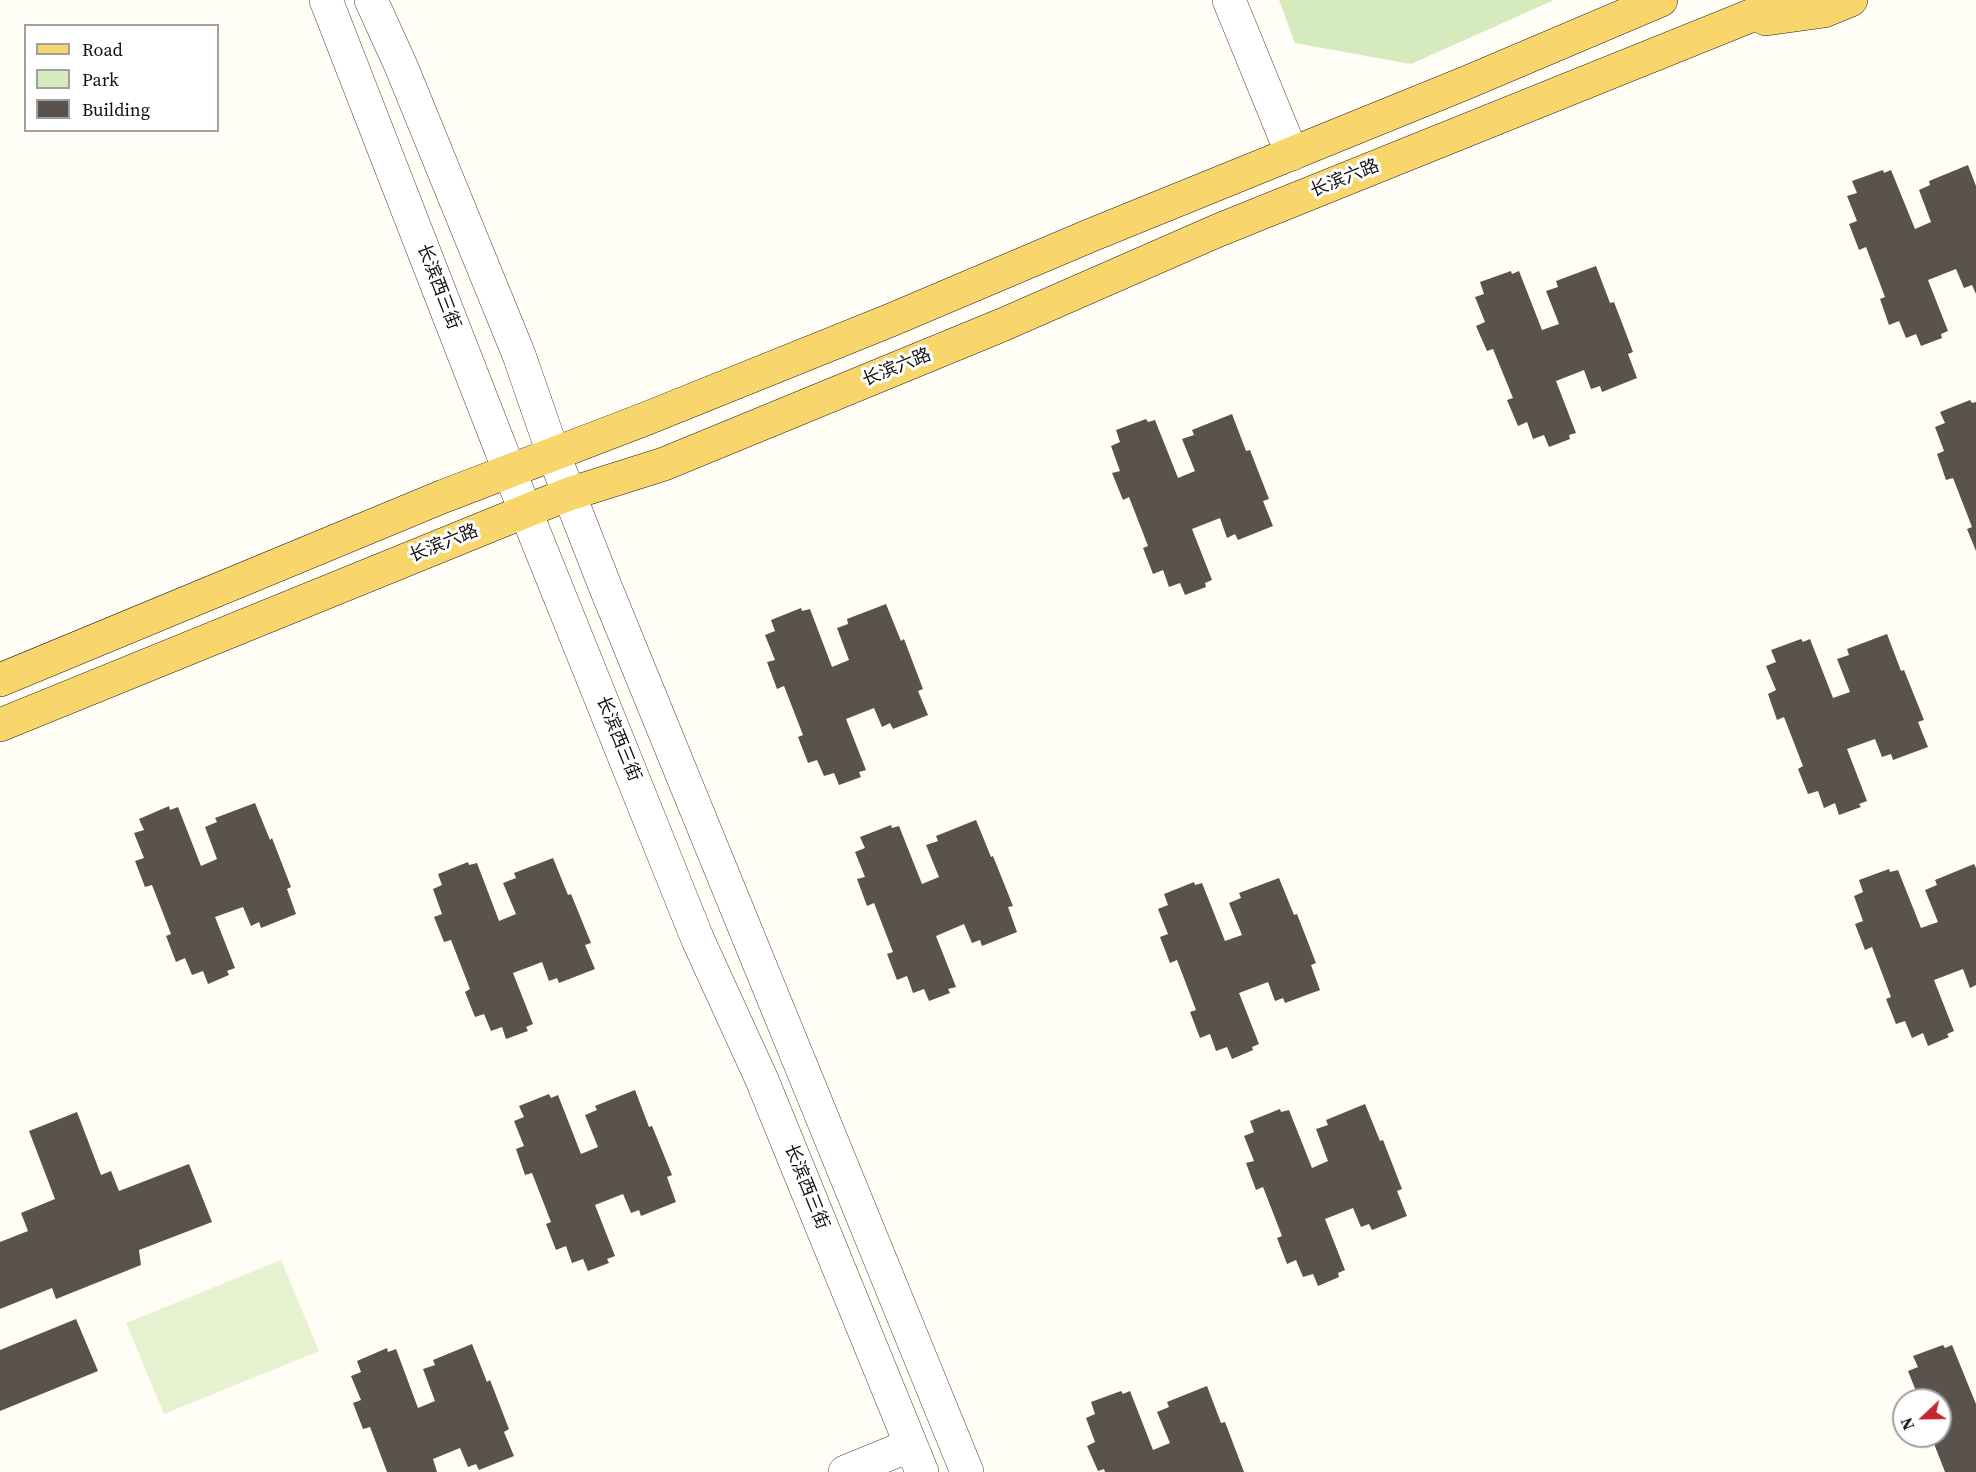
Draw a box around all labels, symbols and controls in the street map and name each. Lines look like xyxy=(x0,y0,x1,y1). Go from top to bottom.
legend xyxy=(24,24,219,132)
text: Road xyxy=(82,37,123,62)
text: Park xyxy=(82,67,119,92)
text: Building xyxy=(82,97,150,122)
street label: 长滨六路 xyxy=(1308,156,1382,202)
street label: 长滨西三街 xyxy=(412,241,464,333)
street label: 长滨六路 xyxy=(860,345,934,391)
street label: 长滨六路 xyxy=(407,521,481,567)
street label: 长滨西三街 xyxy=(591,693,645,785)
street label: 长滨西三街 xyxy=(779,1141,833,1233)
north arrow xyxy=(1892,1388,1952,1448)
text: N xyxy=(1895,1414,1920,1434)

